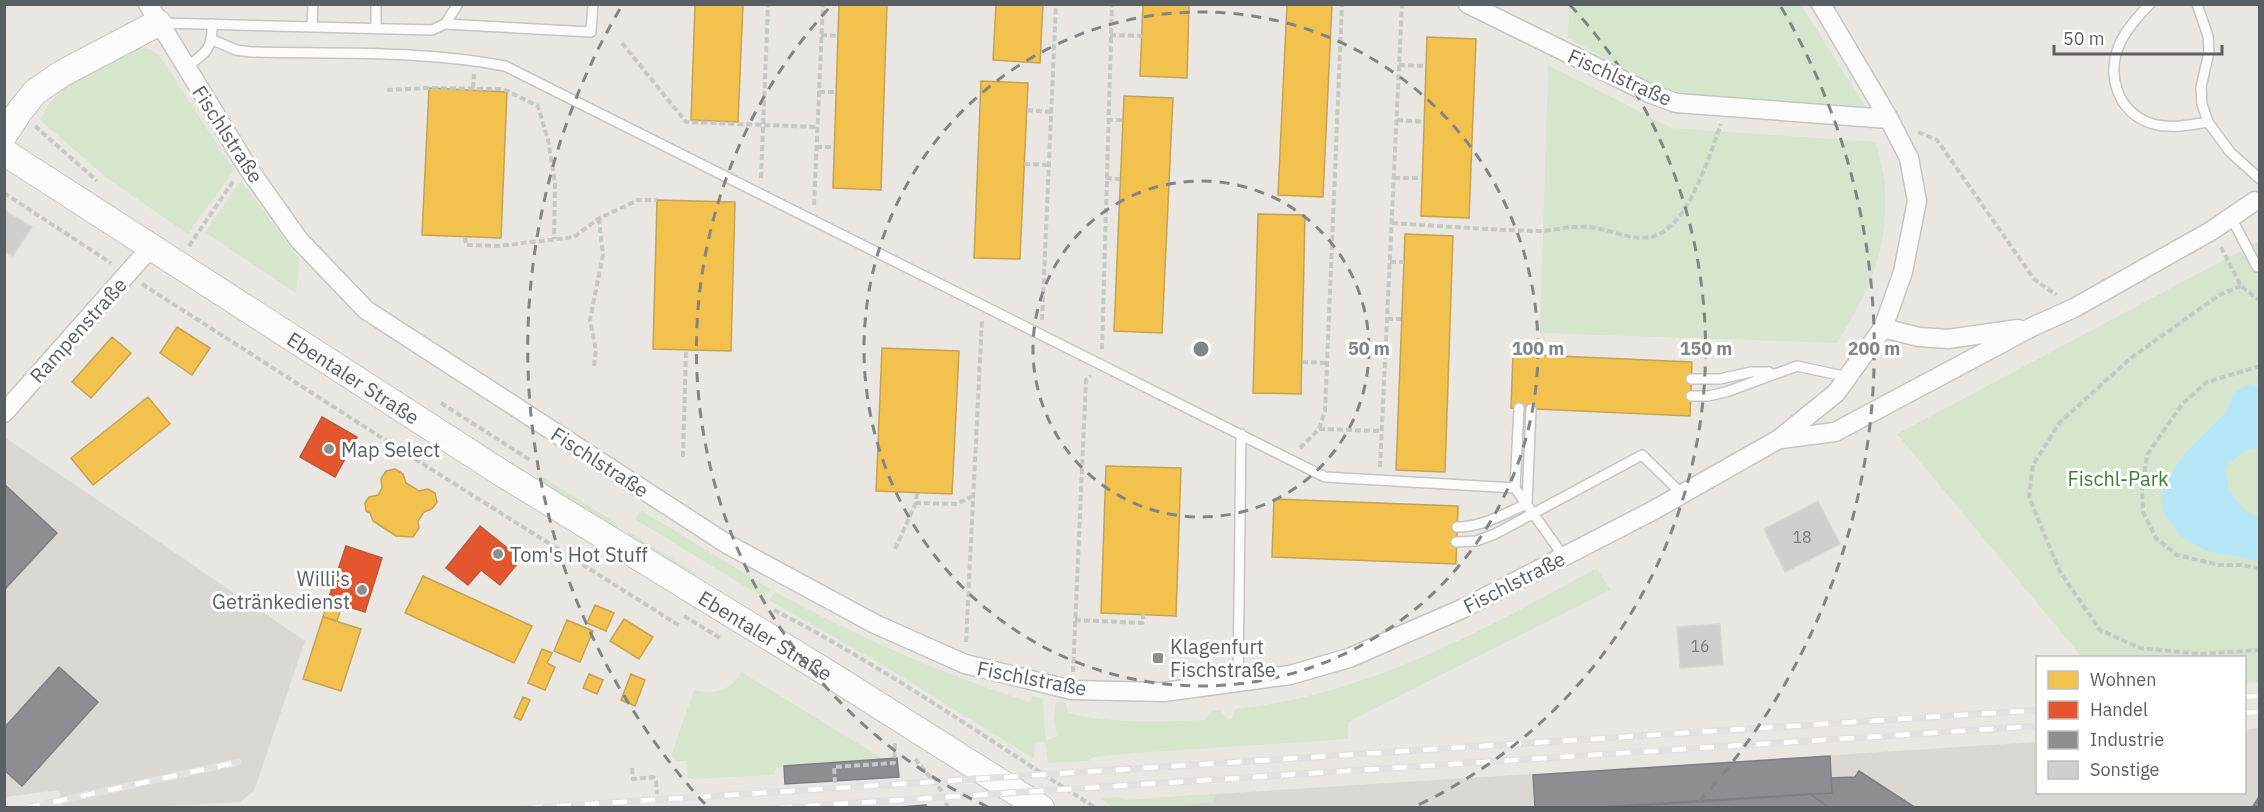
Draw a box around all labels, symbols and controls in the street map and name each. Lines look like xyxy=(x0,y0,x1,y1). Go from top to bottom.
scale bar xyxy=(2054,18,2222,56)
text: 50 m xyxy=(2063,27,2105,50)
street label: Fischlstraße xyxy=(1564,42,1676,112)
street label: Fischlstraße xyxy=(186,80,270,188)
street label: Rampenstraße xyxy=(23,272,133,388)
street label: Ebentaler Straße xyxy=(282,325,425,430)
text: 50 m xyxy=(1348,337,1390,360)
text: 100 m xyxy=(1512,337,1564,360)
text: 150 m xyxy=(1680,337,1732,360)
text: 200 m xyxy=(1848,337,1900,360)
centre of rings xyxy=(1191,339,1211,359)
street label: Fischlstraße xyxy=(546,420,654,504)
place label: Map Select xyxy=(341,436,440,463)
marker: Map Select xyxy=(322,442,336,456)
park label: Fischl-Park xyxy=(2067,465,2169,492)
house number: 18 xyxy=(1792,527,1812,547)
place label: Tom's Hot Stuff xyxy=(510,541,648,568)
street label: Fischlstraße xyxy=(1458,545,1570,619)
marker: Tom's Hot Stuff xyxy=(491,547,505,561)
place label: Willi's Getränkedienst xyxy=(212,565,350,615)
marker: Willi's Getränkedienst xyxy=(355,583,369,597)
street label: Ebentaler Straße xyxy=(694,584,838,686)
place label: Klagenfurt Fischstraße xyxy=(1170,633,1276,683)
house number: 16 xyxy=(1690,636,1710,656)
marker: Klagenfurt Fischstraße xyxy=(1151,651,1165,665)
street label: Fischlstraße xyxy=(975,654,1089,702)
legend xyxy=(2036,656,2246,794)
text: Wohnen xyxy=(2090,668,2156,691)
text: Handel xyxy=(2090,698,2148,721)
text: Industrie xyxy=(2090,728,2164,751)
text: Sonstige xyxy=(2090,758,2160,781)

